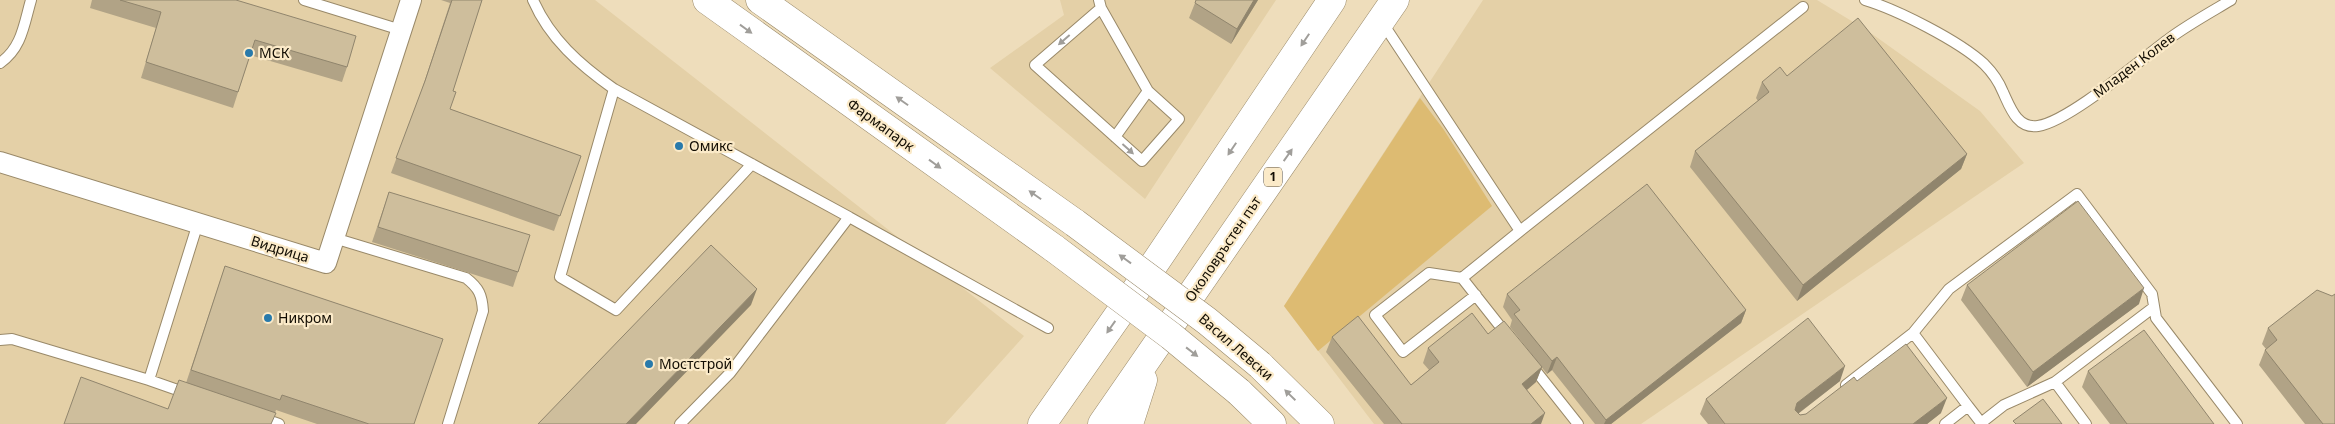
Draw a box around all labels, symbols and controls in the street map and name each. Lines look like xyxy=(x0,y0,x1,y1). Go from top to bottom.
one-way arrow xyxy=(739,24,753,34)
street label: Младен Колев xyxy=(2089,28,2179,102)
one-way arrow xyxy=(1058,34,1070,46)
one-way arrow xyxy=(1300,34,1310,47)
place label: МСК xyxy=(259,43,290,62)
marker: МСК xyxy=(243,47,255,59)
street label: Фармапарк xyxy=(844,94,919,156)
one-way arrow xyxy=(896,96,909,106)
place label: Омикс xyxy=(689,136,733,155)
marker: Омикс xyxy=(673,140,685,152)
one-way arrow xyxy=(1227,142,1237,156)
one-way arrow xyxy=(1121,143,1134,154)
one-way arrow xyxy=(1283,148,1293,161)
one-way arrow xyxy=(929,159,942,169)
road number: 1 xyxy=(1264,168,1282,186)
one-way arrow xyxy=(1028,190,1042,200)
street label: Околовръстен път xyxy=(1180,192,1265,305)
street label: Видрица xyxy=(249,231,312,266)
one-way arrow xyxy=(1119,254,1132,265)
place label: Никром xyxy=(278,308,332,327)
street label: Васил Левски xyxy=(1195,309,1278,384)
marker: Никром xyxy=(262,312,274,324)
one-way arrow xyxy=(1106,320,1116,333)
one-way arrow xyxy=(1185,347,1198,358)
place label: Мостстрой xyxy=(659,354,732,373)
marker: Мостстрой xyxy=(643,358,655,370)
one-way arrow xyxy=(1284,389,1296,401)

